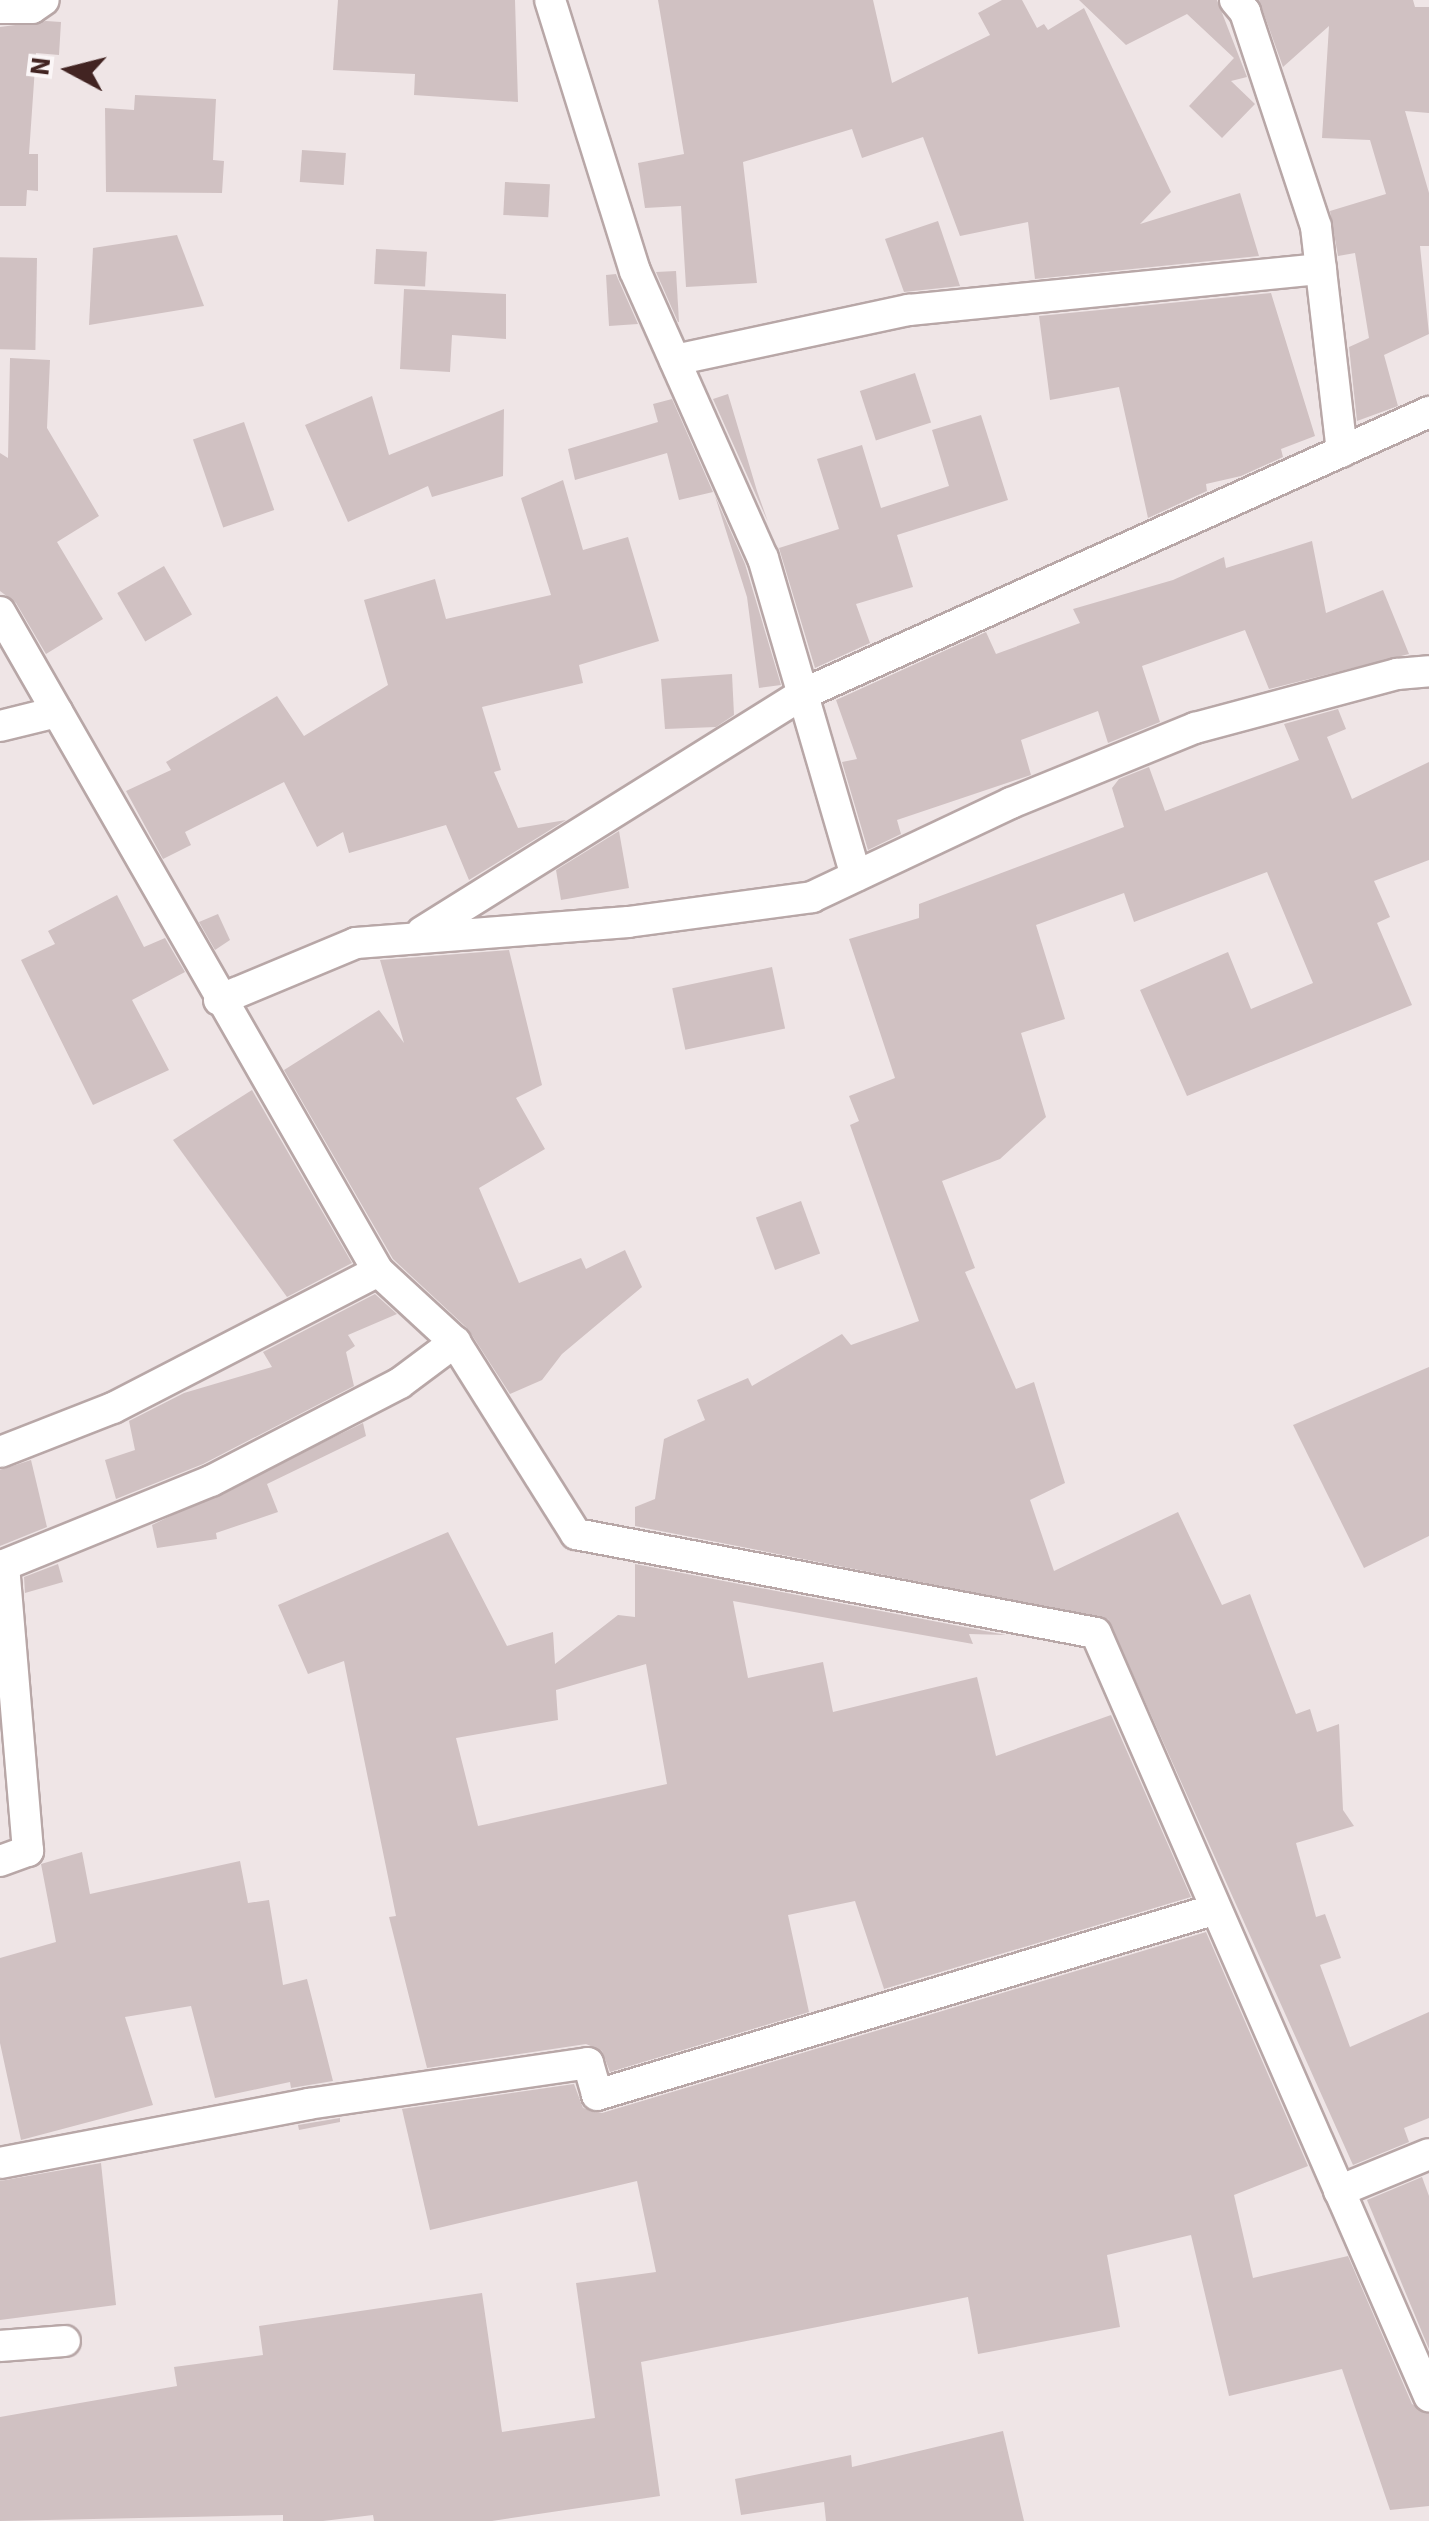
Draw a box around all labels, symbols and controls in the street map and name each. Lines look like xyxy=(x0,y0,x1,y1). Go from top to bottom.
north arrow xyxy=(20,20,120,120)
text: N xyxy=(19,55,61,78)

